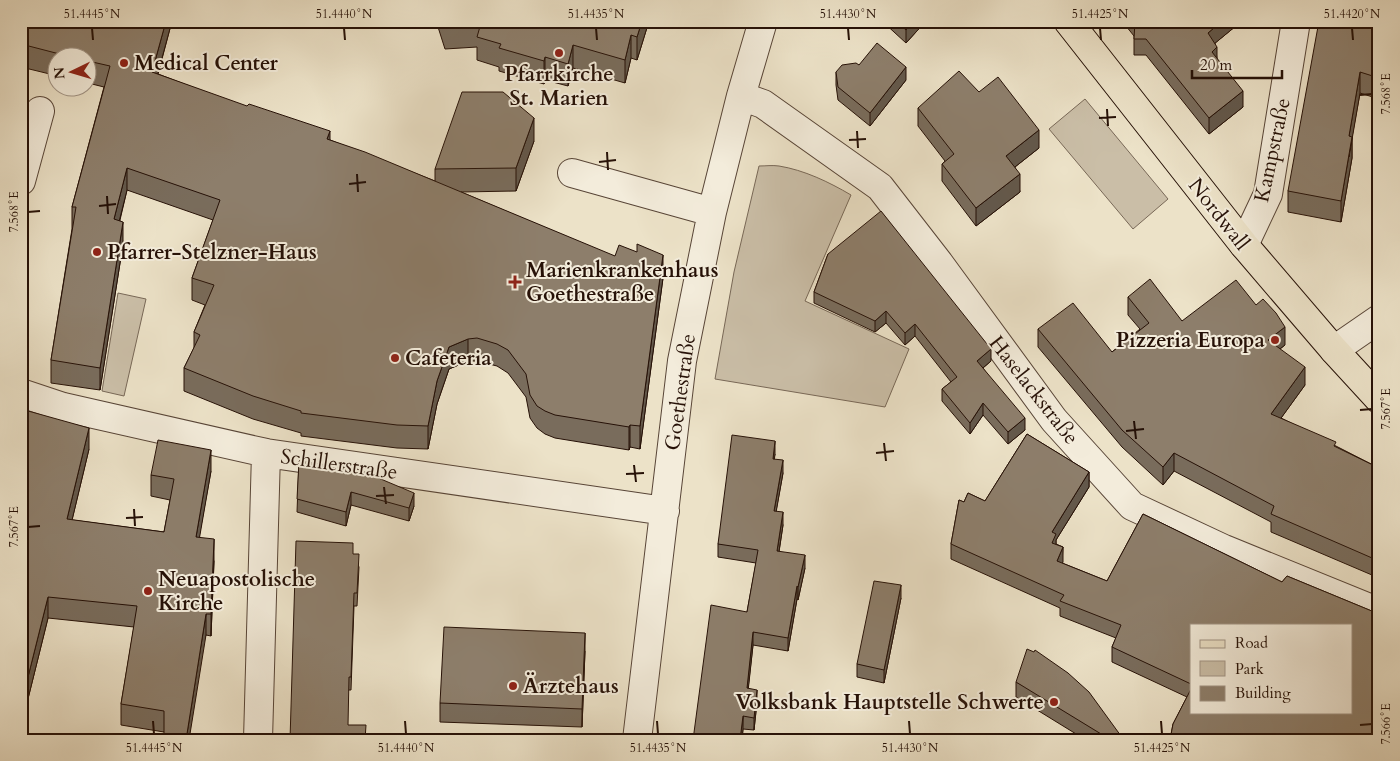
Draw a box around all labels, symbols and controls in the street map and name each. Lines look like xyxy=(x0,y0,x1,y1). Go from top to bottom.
text: 51.4445°N xyxy=(64,6,121,22)
text: 51.4440°N xyxy=(316,6,373,22)
text: 51.4435°N xyxy=(568,6,625,22)
text: 51.4430°N xyxy=(820,6,877,22)
text: 51.4425°N xyxy=(1072,6,1129,22)
text: 51.4420°N xyxy=(1324,6,1381,22)
marker: Pfarrkirche St. Marien xyxy=(553,47,565,59)
north arrow xyxy=(48,48,98,98)
scale bar xyxy=(1192,48,1282,80)
place label: Medical Center xyxy=(134,49,278,78)
text: 20 m xyxy=(1200,55,1232,75)
marker: Medical Center xyxy=(118,57,130,69)
place label: Pfarrkirche St. Marien xyxy=(504,60,614,113)
text: N xyxy=(50,66,70,80)
text: 7.568°E xyxy=(1378,73,1394,115)
street label: Kampstraße xyxy=(1247,95,1298,205)
street label: Nordwall xyxy=(1181,172,1256,257)
text: 7.568°E xyxy=(6,191,22,233)
place label: Pfarrer-Stelzner-Haus xyxy=(107,238,317,267)
marker: Pfarrer-Stelzner-Haus xyxy=(91,246,103,258)
place label: Marienkrankenhaus Goethestraße xyxy=(526,256,719,309)
marker: Marienkrankenhaus Goethestraße xyxy=(508,275,522,289)
place label: Pizzeria Europa xyxy=(1116,326,1266,355)
street label: Haselackstraße xyxy=(982,330,1085,451)
street label: Goethestraße xyxy=(658,332,703,452)
marker: Pizzeria Europa xyxy=(1269,334,1281,346)
place label: Cafeteria xyxy=(405,344,492,373)
marker: Cafeteria xyxy=(389,352,401,364)
text: 7.567°E xyxy=(1378,388,1394,430)
street label: Schillerstraße xyxy=(279,442,399,487)
text: 7.567°E xyxy=(6,506,22,548)
place label: Neuapostolische Kirche xyxy=(158,565,315,618)
marker: Neuapostolische Kirche xyxy=(142,585,154,597)
legend xyxy=(1190,624,1352,714)
text: Road xyxy=(1235,633,1268,653)
text: Park xyxy=(1235,659,1264,679)
place label: Ärztehaus xyxy=(523,672,619,701)
marker: Ärztehaus xyxy=(507,680,519,692)
text: Building xyxy=(1235,683,1291,703)
place label: Volksbank Hauptstelle Schwerte xyxy=(735,688,1044,717)
marker: Volksbank Hauptstelle Schwerte xyxy=(1048,696,1060,708)
text: 7.566°E xyxy=(1378,703,1394,745)
text: 51.4445°N xyxy=(126,740,183,756)
text: 51.4440°N xyxy=(378,740,435,756)
text: 51.4435°N xyxy=(630,740,687,756)
text: 51.4430°N xyxy=(882,740,939,756)
text: 51.4425°N xyxy=(1134,740,1191,756)

